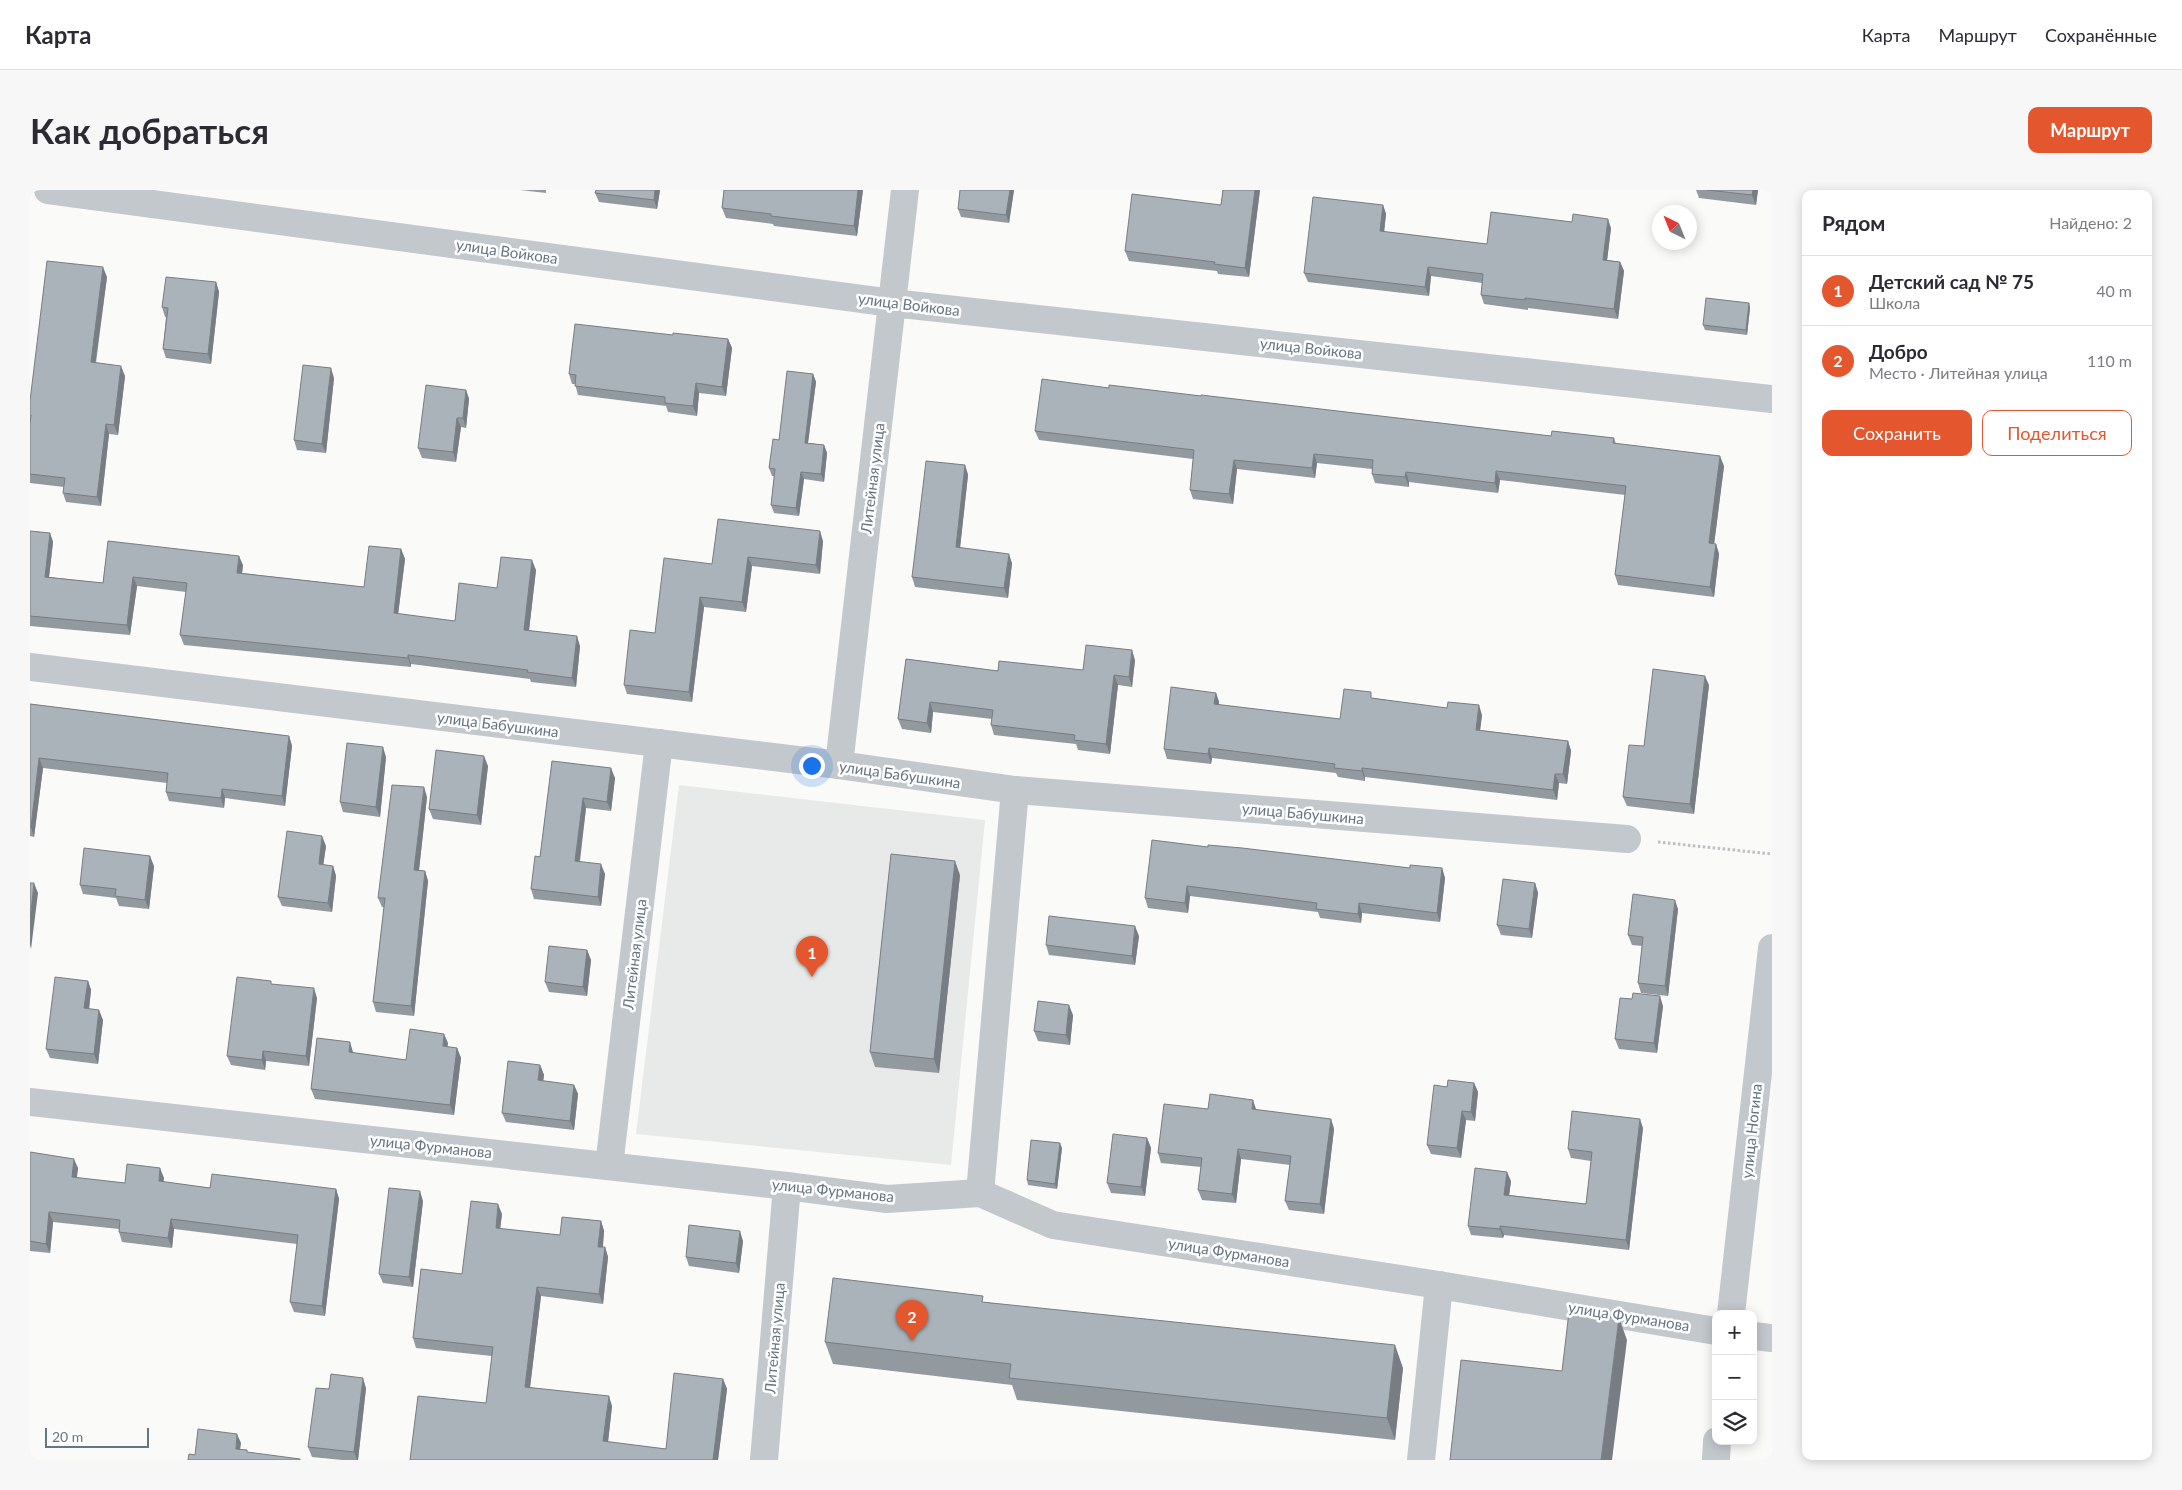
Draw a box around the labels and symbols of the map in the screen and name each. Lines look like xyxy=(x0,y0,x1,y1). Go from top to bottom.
north arrow xyxy=(1652,205,1697,250)
street label: улица Войкова xyxy=(455,235,559,267)
street label: улица Войкова xyxy=(857,289,961,319)
street label: улица Войкова xyxy=(1259,334,1363,362)
street label: Литейная улица xyxy=(856,422,888,535)
street label: улица Бабушкина xyxy=(436,708,560,740)
your location xyxy=(799,753,825,779)
street label: улица Бабушкина xyxy=(838,757,962,791)
street label: улица Бабушкина xyxy=(1241,799,1365,827)
street label: Литейная улица xyxy=(618,898,650,1011)
pin: 1 xyxy=(796,936,828,977)
street label: улица Ногина xyxy=(1737,1083,1765,1179)
street label: улица Фурманова xyxy=(369,1131,493,1161)
street label: улица Фурманова xyxy=(771,1175,895,1205)
street label: улица Фурманова xyxy=(1167,1234,1291,1270)
street label: Литейная улица xyxy=(760,1282,788,1395)
street label: улица Фурманова xyxy=(1567,1298,1691,1334)
pin: 2 xyxy=(896,1300,928,1341)
scale bar xyxy=(45,1425,149,1448)

